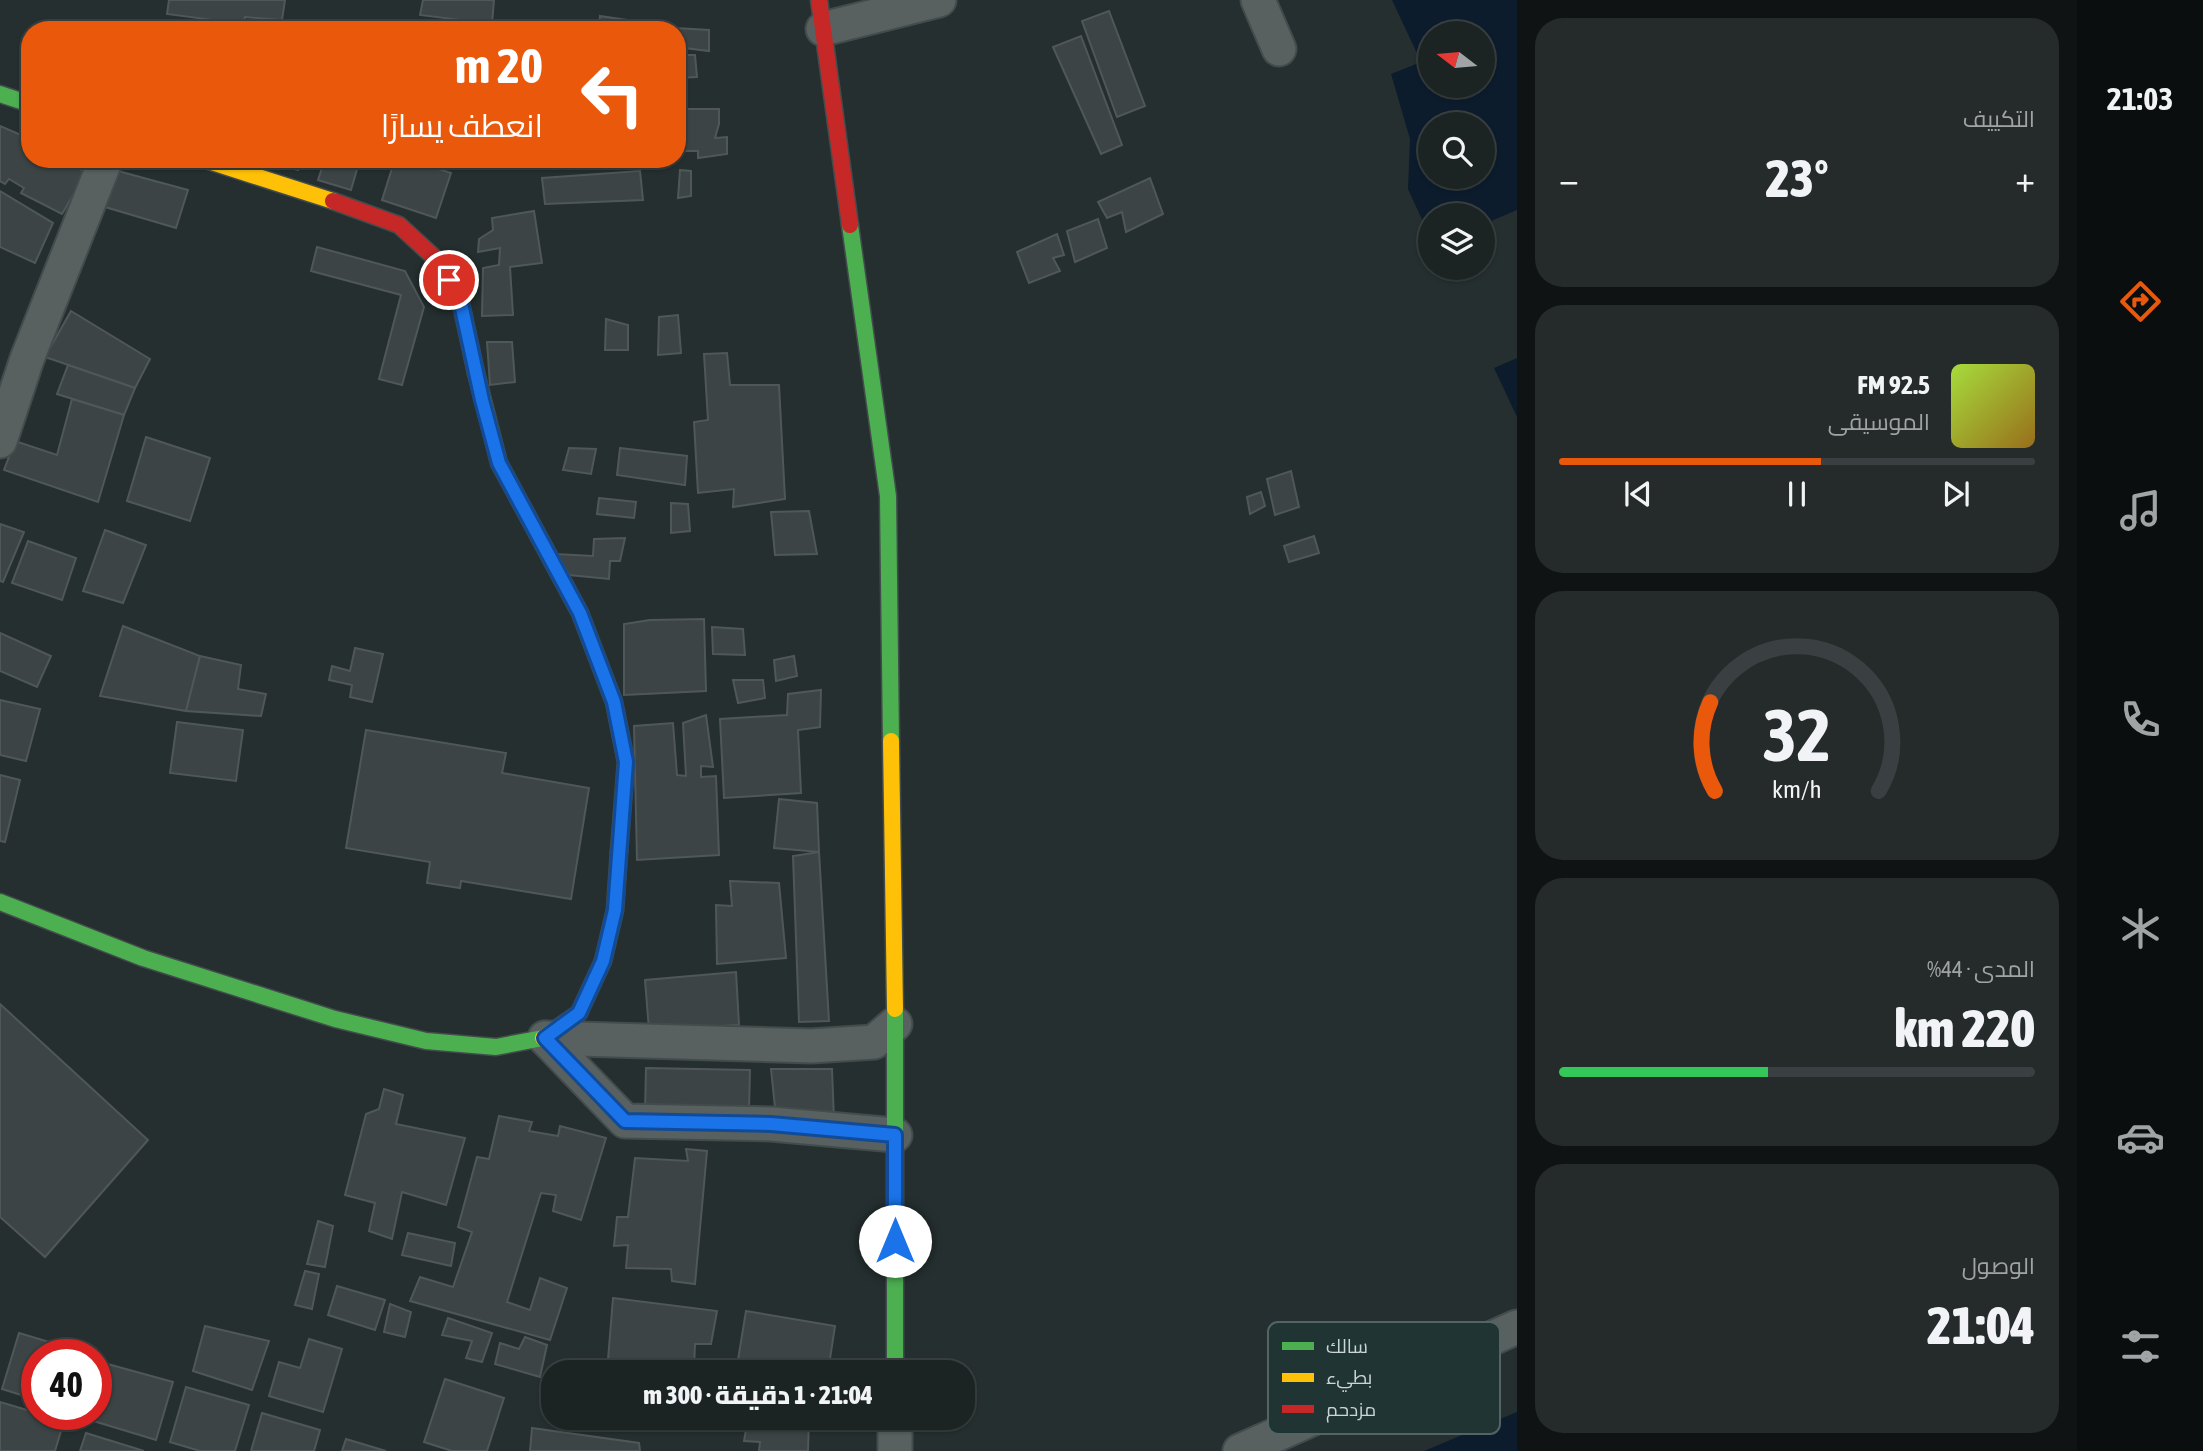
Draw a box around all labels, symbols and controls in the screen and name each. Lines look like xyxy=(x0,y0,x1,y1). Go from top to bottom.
north arrow xyxy=(1418,21,1494,98)
map controls xyxy=(1418,21,1495,280)
text: 20 m xyxy=(455,37,543,93)
icon: left xyxy=(567,49,658,140)
text: 21:03 xyxy=(2107,80,2173,117)
text: التكييف xyxy=(1963,106,2035,132)
text: انعطف يسارًا xyxy=(381,107,543,144)
button: search xyxy=(1418,112,1495,189)
text: 23° xyxy=(1765,148,1829,208)
text: − xyxy=(1559,157,1579,200)
text: + xyxy=(2015,157,2035,200)
button: layers xyxy=(1418,203,1495,280)
pin xyxy=(419,250,479,310)
icon: arrive xyxy=(430,261,468,299)
icon: directions xyxy=(2116,277,2165,326)
text: 92.5 FM xyxy=(1857,370,1930,400)
text: الموسيقى xyxy=(1828,409,1930,435)
icon: previous xyxy=(1619,475,1657,513)
icon: pause xyxy=(1778,475,1816,513)
icon: next xyxy=(1937,475,1975,513)
icon: music xyxy=(2116,486,2165,535)
text: 32 xyxy=(1763,694,1831,777)
icon: phone xyxy=(2116,695,2165,744)
text: km/h xyxy=(1772,775,1822,803)
icon: climate xyxy=(2116,904,2165,953)
text: المدى · 44% xyxy=(1927,956,2035,982)
text: 220 km xyxy=(1894,998,2035,1058)
icon: car xyxy=(2116,1113,2165,1162)
position arrow xyxy=(858,1204,932,1278)
text: الوصول xyxy=(1962,1253,2035,1279)
text: 21:04 xyxy=(1927,1295,2035,1355)
legend xyxy=(1268,1322,1500,1434)
icon: filters xyxy=(2116,1322,2165,1371)
text: سالك xyxy=(1326,1335,1368,1357)
speed limit sign: 40 xyxy=(21,1339,112,1430)
text: بطيء xyxy=(1326,1366,1372,1392)
text: 21:04 · 1 دقيقة · 300 m xyxy=(643,1380,873,1410)
text: مزدحم xyxy=(1326,1398,1376,1423)

